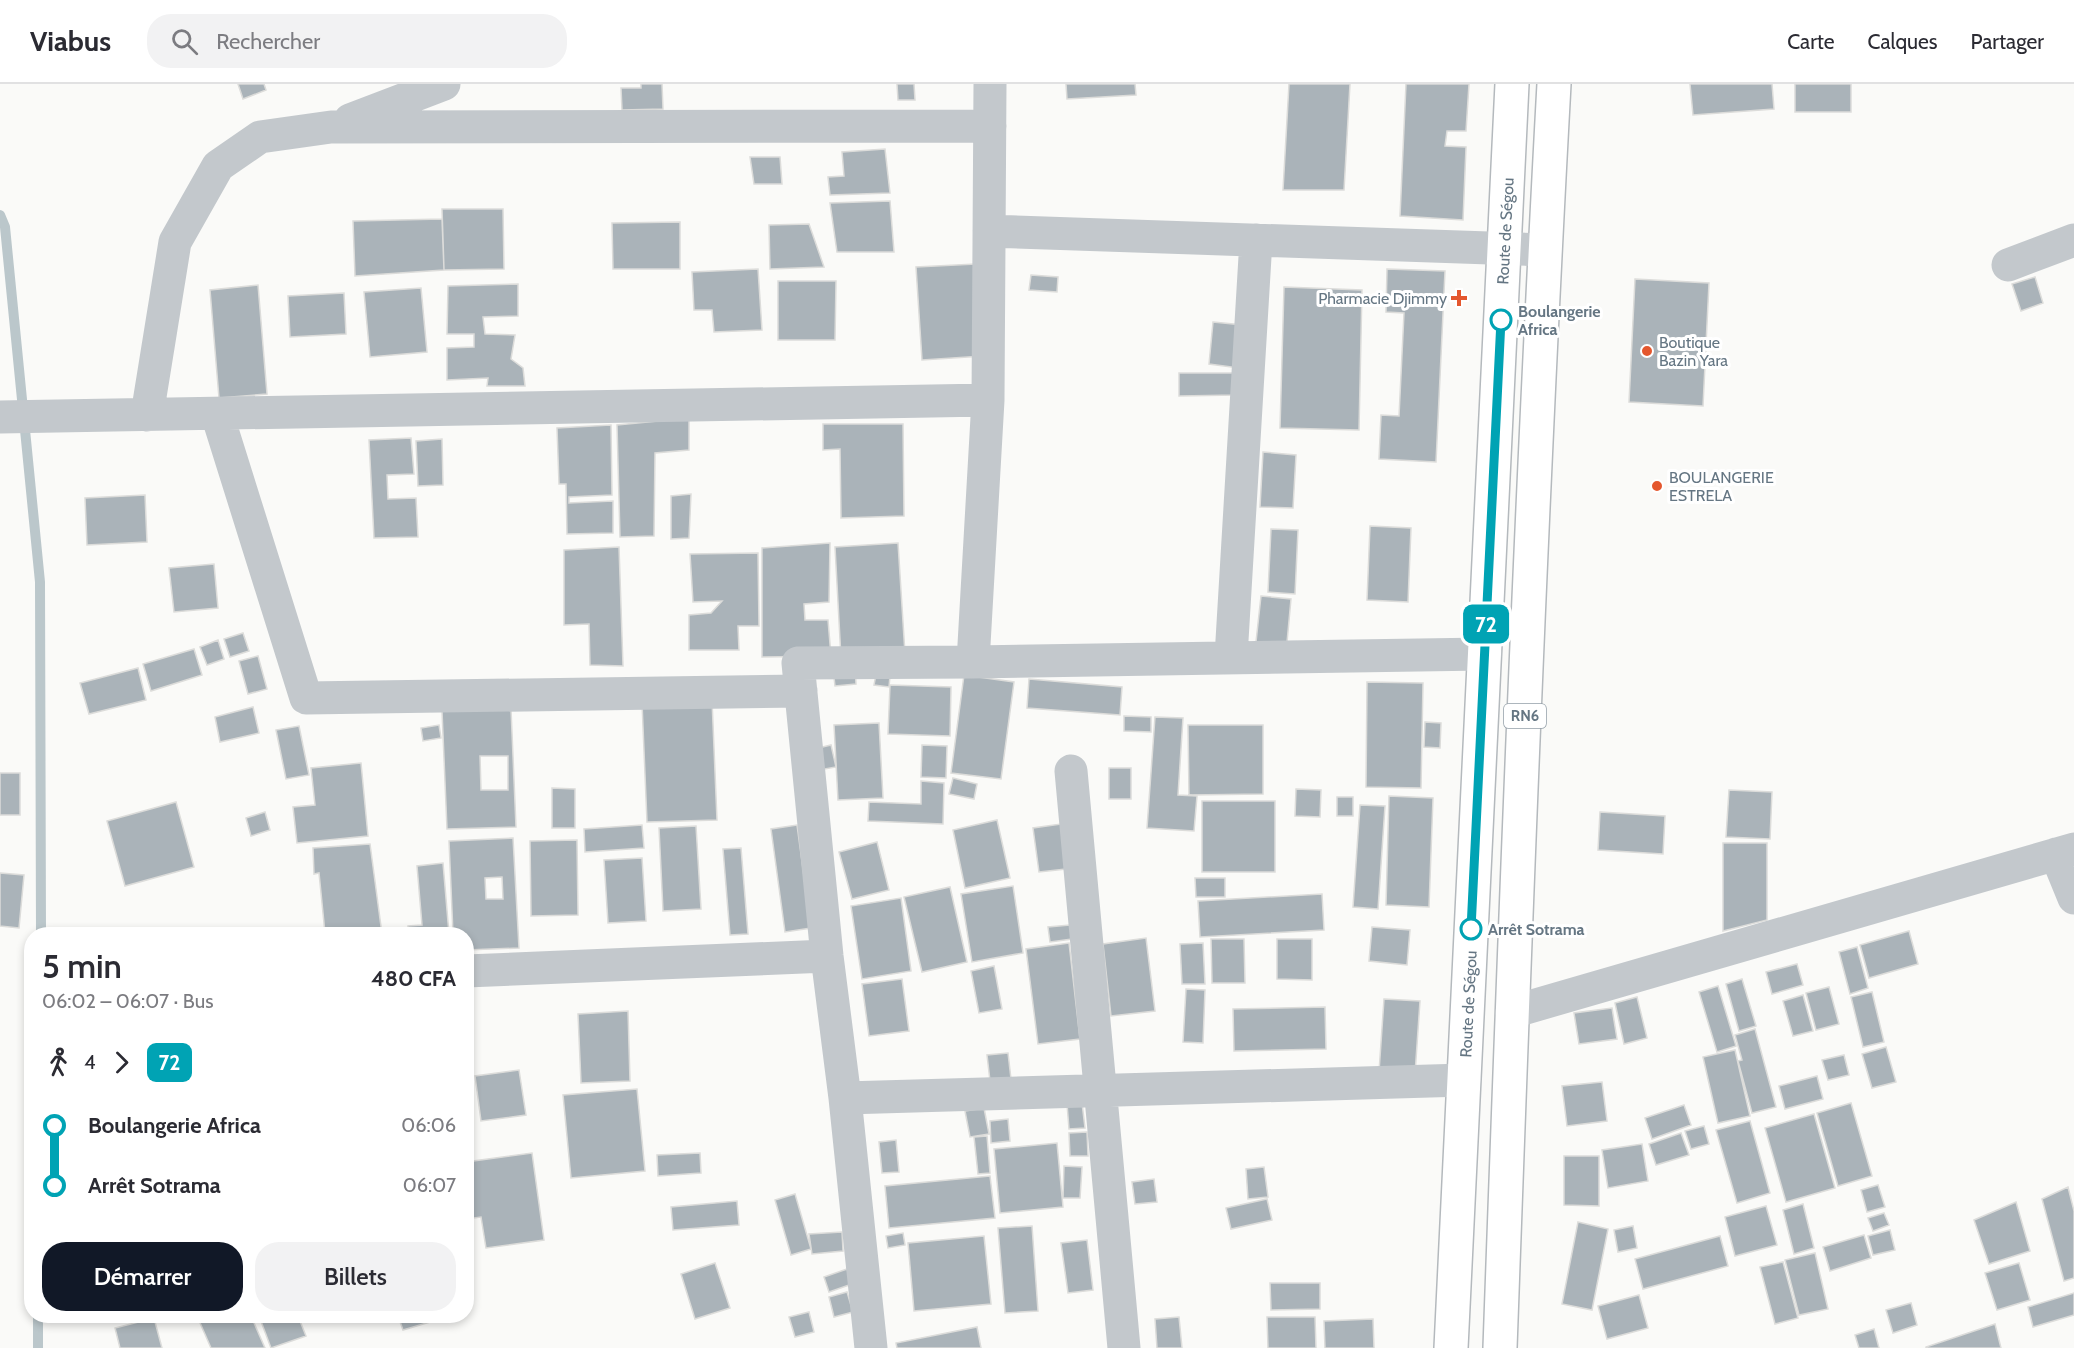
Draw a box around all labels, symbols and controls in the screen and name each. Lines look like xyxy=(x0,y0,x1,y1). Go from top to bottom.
search box xyxy=(147,14,567,68)
text: Viabus xyxy=(30,24,111,58)
icon: search xyxy=(168,25,201,58)
text: Rechercher xyxy=(216,28,320,55)
text: Carte xyxy=(1787,29,1835,54)
text: Calques xyxy=(1868,29,1938,54)
text: Partager xyxy=(1971,29,2044,54)
street label: Route de Ségou xyxy=(1493,177,1518,285)
place label: Pharmacie Djimmy xyxy=(1318,289,1447,308)
marker: Pharmacie Djimmy xyxy=(1452,291,1466,305)
place label: Boulangerie Africa xyxy=(1518,302,1601,339)
marker: Boulangerie Africa xyxy=(1490,309,1512,331)
place label: Boutique Bazin Yara xyxy=(1659,333,1728,370)
marker: Boutique Bazin Yara xyxy=(1640,344,1654,358)
place label: BOULANGERIE ESTRELA xyxy=(1669,468,1774,505)
marker: BOULANGERIE ESTRELA xyxy=(1650,479,1664,493)
line badge: 72 xyxy=(1459,604,1513,644)
text: 72 xyxy=(1475,612,1497,637)
road number: RN6 xyxy=(1504,704,1546,728)
marker: Arrêt Sotrama xyxy=(1460,918,1482,940)
place label: Arrêt Sotrama xyxy=(1488,920,1585,939)
text: 5 min xyxy=(42,946,122,986)
street label: Route de Ségou xyxy=(1456,950,1481,1058)
text: 480 CFA xyxy=(371,965,456,992)
text: 06:02 – 06:07 · Bus xyxy=(42,989,213,1013)
icon: walk xyxy=(42,1046,75,1079)
icon: forward xyxy=(105,1046,138,1079)
text: 4 xyxy=(84,1050,96,1074)
text: 72 xyxy=(159,1050,180,1075)
text: Boulangerie Africa xyxy=(88,1112,261,1139)
text: 06:06 xyxy=(401,1113,456,1137)
text: Arrêt Sotrama xyxy=(88,1172,221,1199)
text: 06:07 xyxy=(403,1173,456,1197)
button: Démarrer xyxy=(42,1242,243,1311)
button: Billets xyxy=(255,1242,456,1311)

